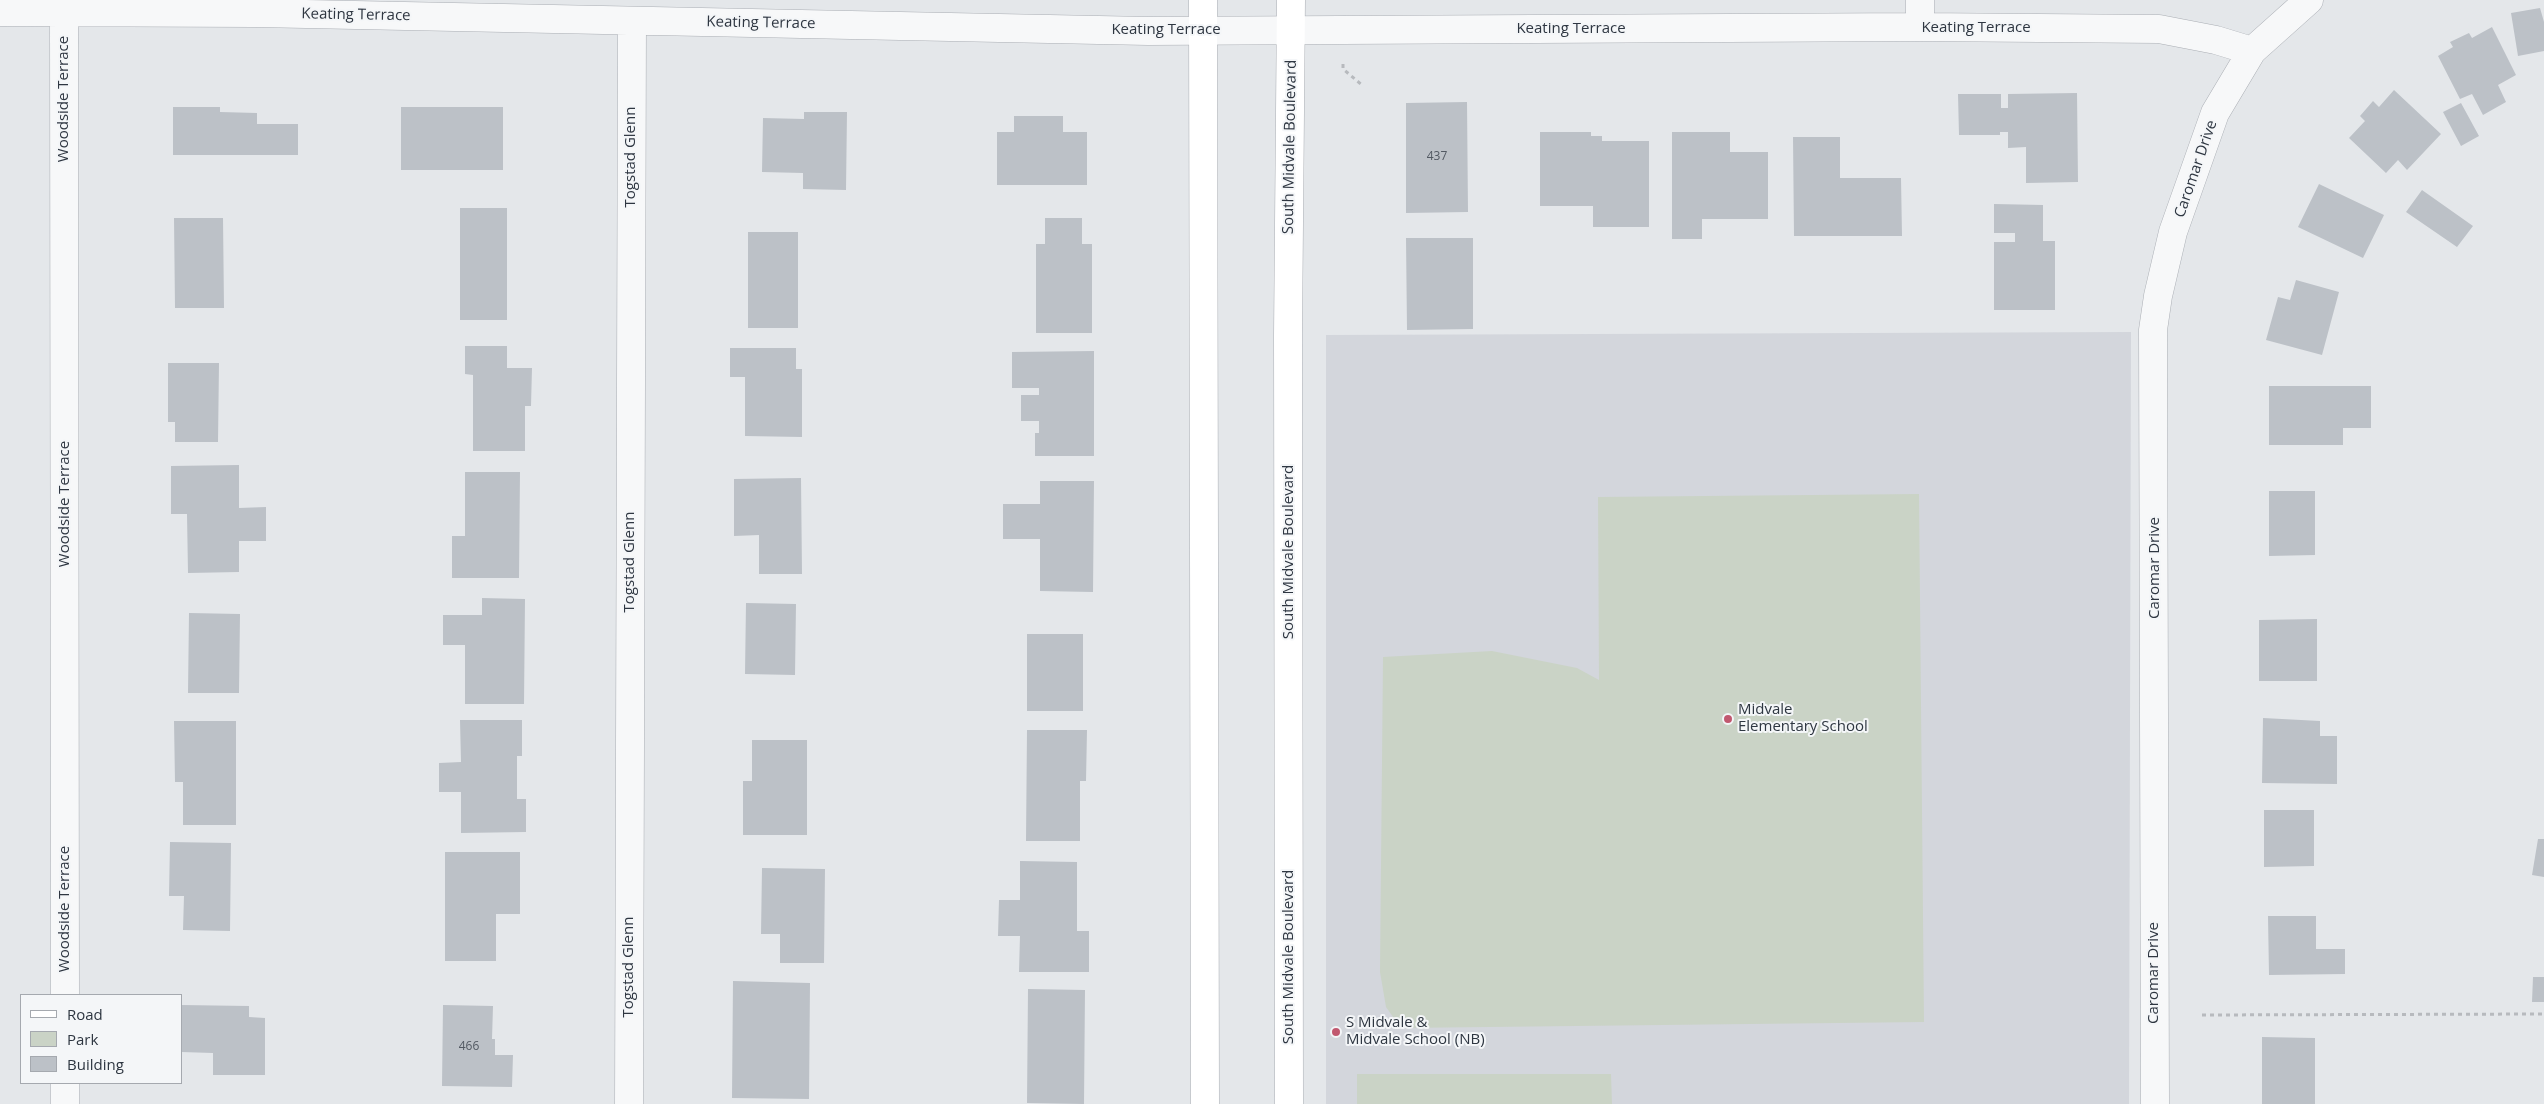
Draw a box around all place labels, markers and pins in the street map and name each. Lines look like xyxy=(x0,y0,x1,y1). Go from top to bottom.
place label: Midvale Elementary School xyxy=(1738,701,1868,736)
marker: Midvale Elementary School xyxy=(1722,713,1734,725)
place label: S Midvale & Midvale School (NB) xyxy=(1346,1014,1485,1049)
marker: S Midvale & Midvale School (NB) xyxy=(1330,1026,1342,1038)

